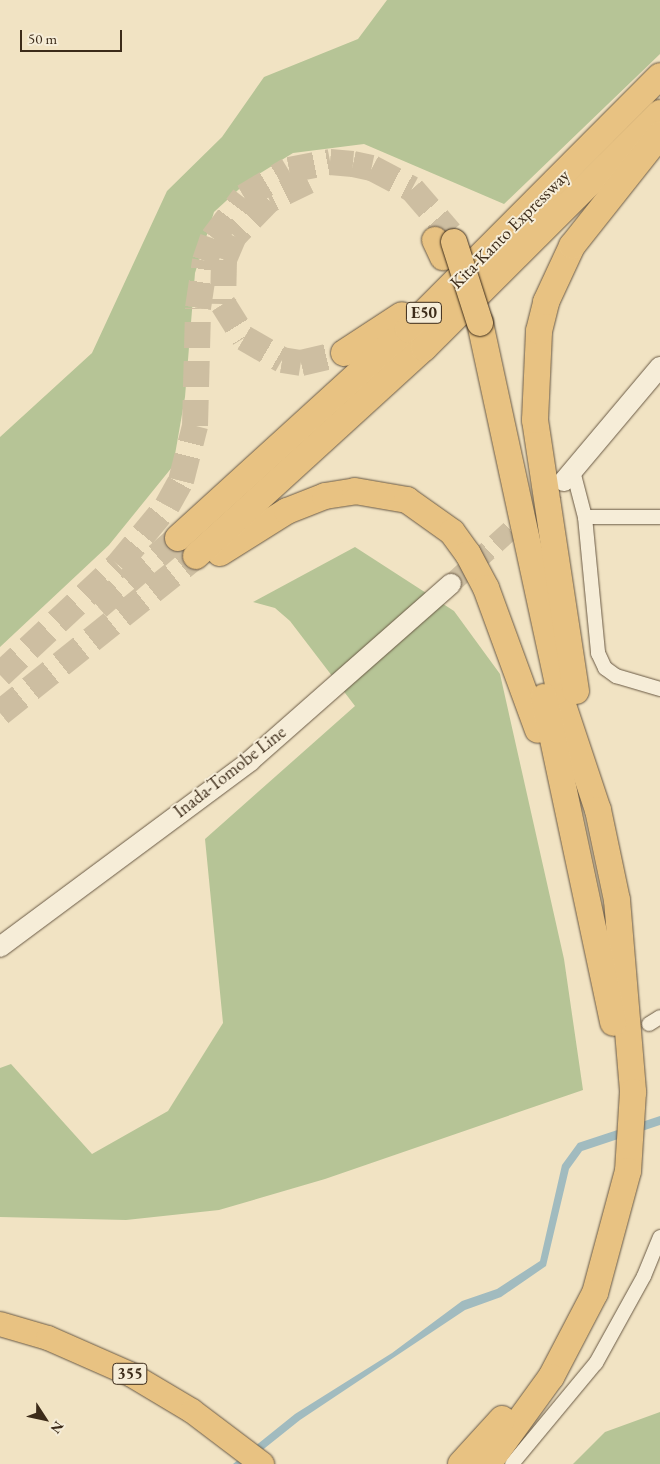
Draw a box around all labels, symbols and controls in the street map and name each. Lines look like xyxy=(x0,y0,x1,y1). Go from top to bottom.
scale bar xyxy=(22,20,125,52)
text: 50 m xyxy=(28,29,57,48)
street label: Kita-Kanto Expressway xyxy=(446,165,574,293)
road number: E50 xyxy=(405,300,443,326)
street label: Inada-Tomobe Line xyxy=(170,722,290,822)
road number: 355 xyxy=(111,1360,149,1388)
north arrow xyxy=(20,1394,70,1444)
text: N xyxy=(47,1418,68,1437)

